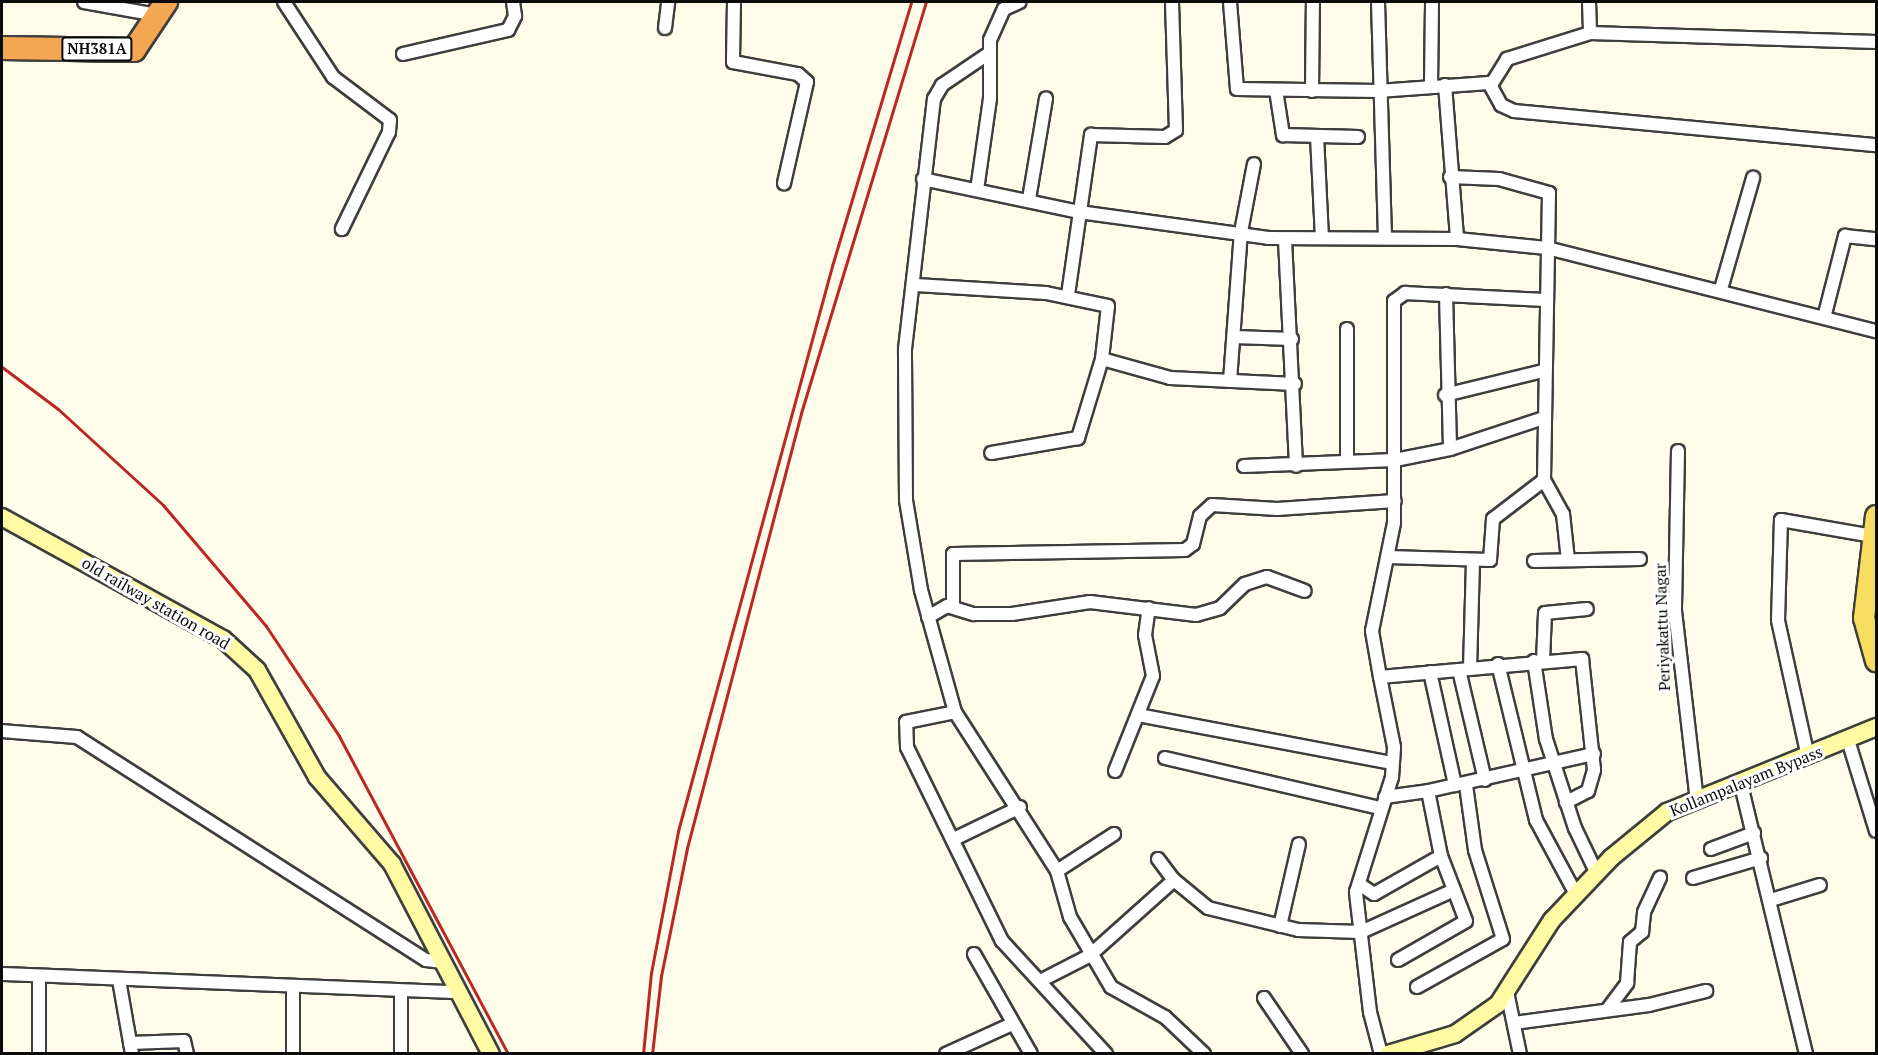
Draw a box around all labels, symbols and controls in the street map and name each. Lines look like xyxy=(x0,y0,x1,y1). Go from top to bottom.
road number: NH381A xyxy=(61,37,133,61)
street label: old railway station road xyxy=(79,553,233,653)
street label: Periyakattu Nagar xyxy=(1650,563,1674,691)
street label: Kollampalayam Bypass xyxy=(1667,742,1825,820)

